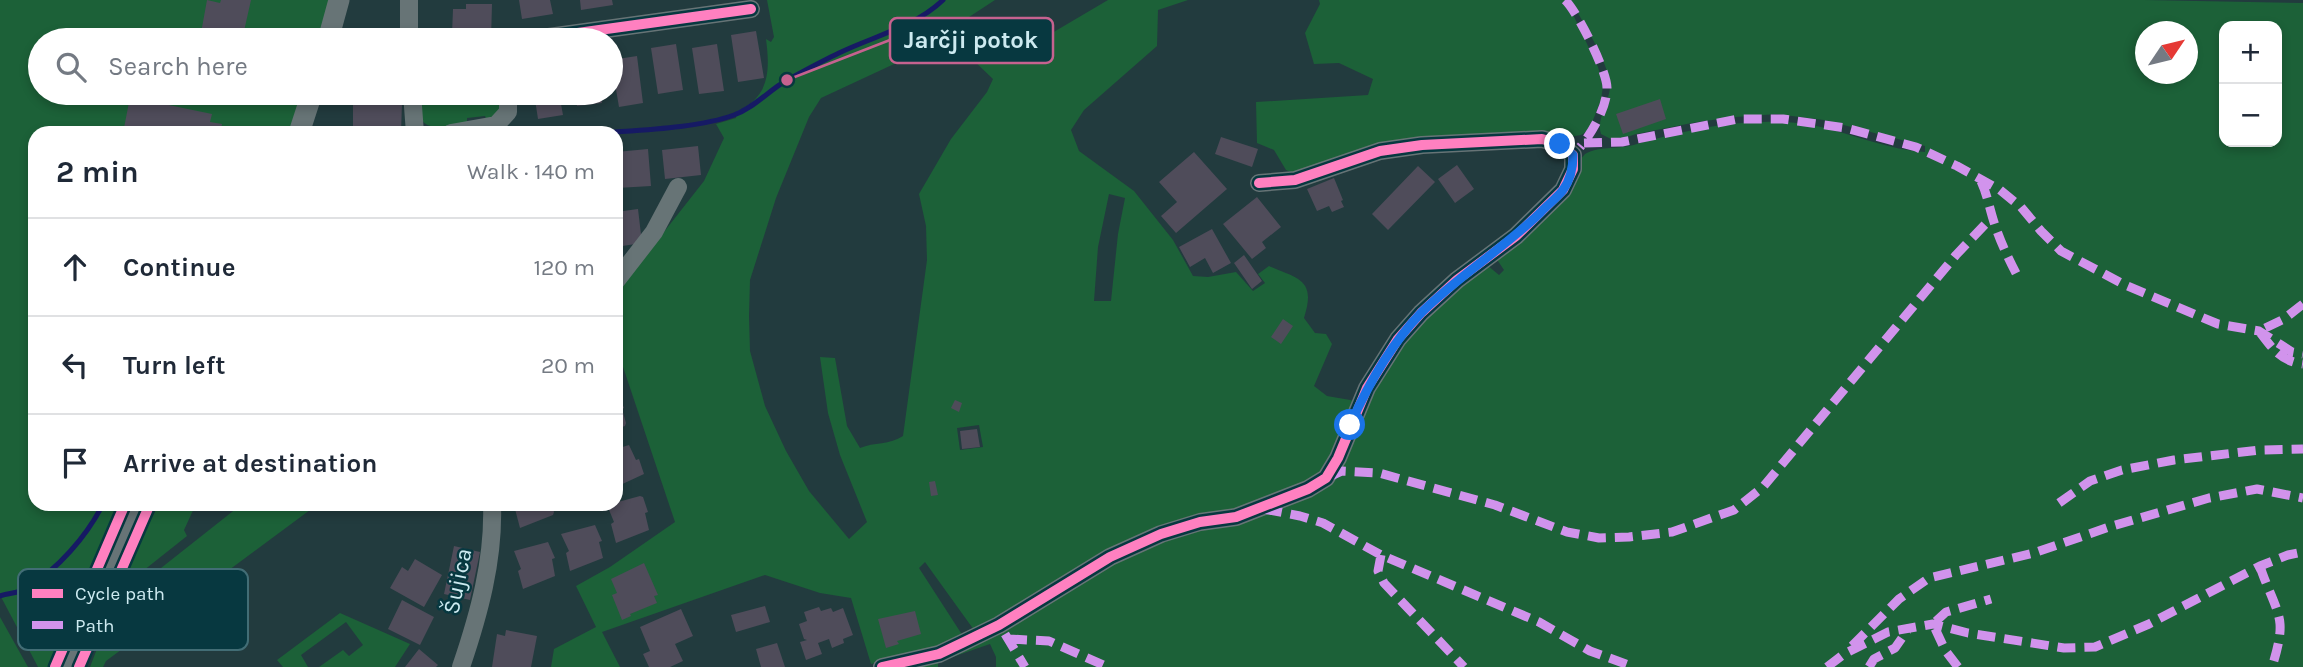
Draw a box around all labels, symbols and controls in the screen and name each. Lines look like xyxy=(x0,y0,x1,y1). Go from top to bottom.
callout: Jarčji potok xyxy=(890,18,1053,63)
north arrow xyxy=(2135,21,2198,84)
map controls xyxy=(2219,21,2282,147)
button: + xyxy=(2219,21,2282,84)
text: Jarčji potok xyxy=(904,26,1038,54)
search box xyxy=(28,28,623,105)
icon: search xyxy=(52,48,90,86)
text: Search here xyxy=(108,51,248,82)
button: − xyxy=(2219,84,2282,147)
route end xyxy=(1544,128,1575,159)
text: 2 min xyxy=(56,154,139,190)
text: Walk · 140 m xyxy=(467,158,595,185)
icon: ahead xyxy=(56,248,94,286)
text: Continue xyxy=(123,252,235,283)
text: 120 m xyxy=(533,254,595,281)
icon: left xyxy=(56,346,94,384)
text: Turn left xyxy=(123,350,225,381)
text: 20 m xyxy=(541,352,595,379)
route start xyxy=(1334,409,1365,440)
icon: arrive xyxy=(56,444,94,482)
text: Arrive at destination xyxy=(123,448,377,479)
street label: Šujica xyxy=(437,546,478,616)
legend xyxy=(18,569,248,650)
text: Cycle path xyxy=(75,583,165,605)
text: Path xyxy=(75,615,115,637)

